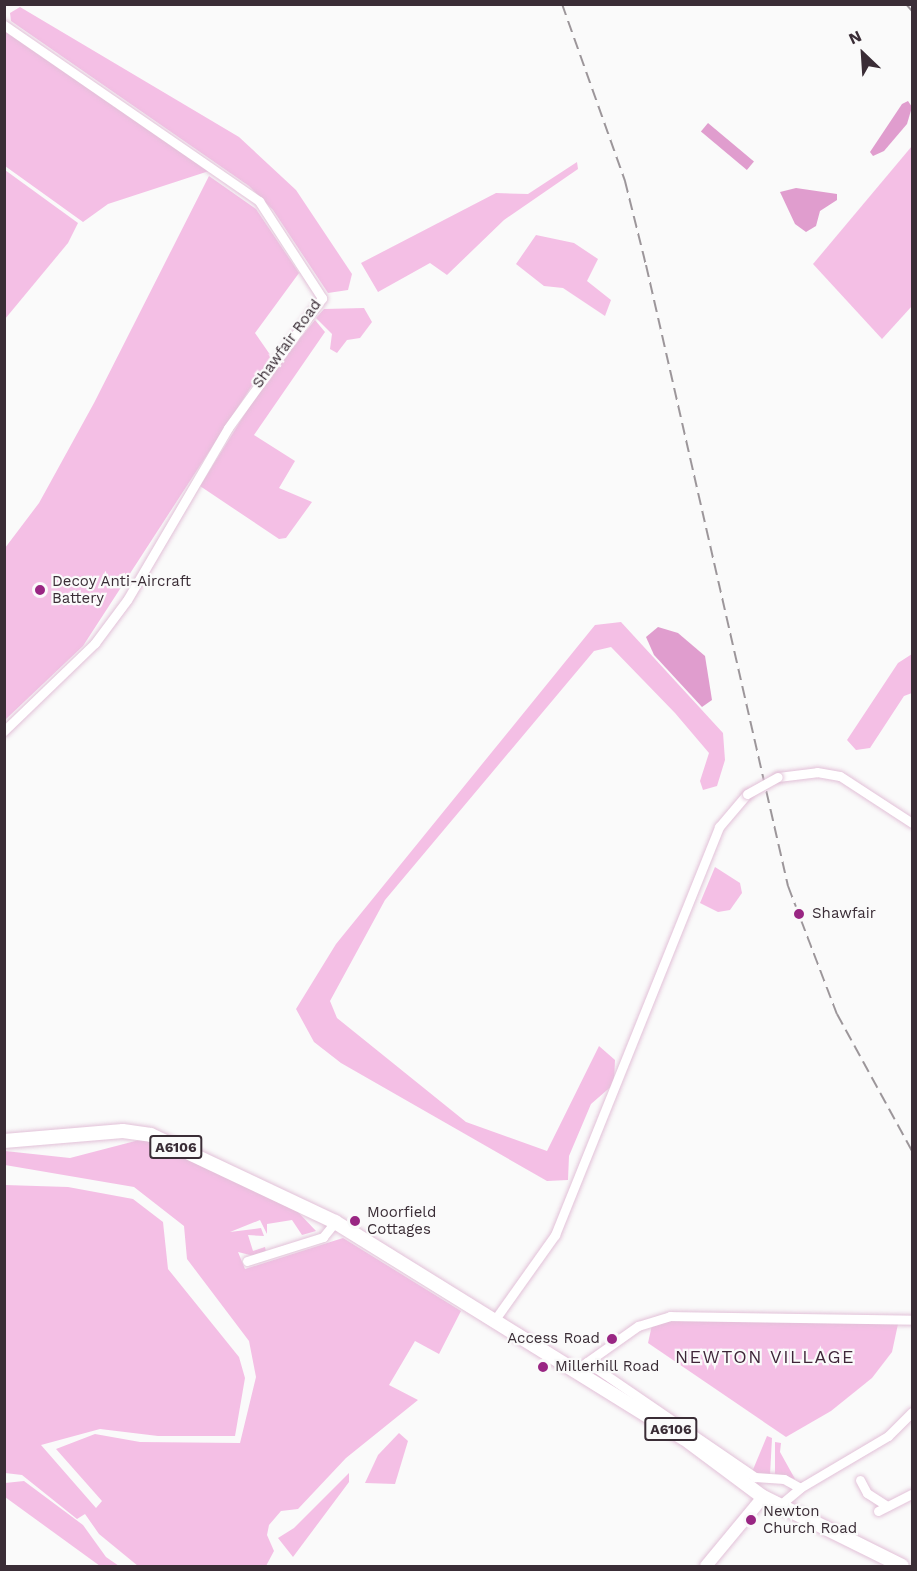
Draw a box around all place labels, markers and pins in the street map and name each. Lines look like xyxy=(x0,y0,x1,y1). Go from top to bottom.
place label: Decoy Anti-Aircraft Battery xyxy=(52,572,192,607)
marker: Decoy Anti-Aircraft Battery xyxy=(33,583,47,597)
marker: Shawfair xyxy=(790,905,808,923)
place label: Shawfair xyxy=(812,905,876,923)
place label: Moorfield Cottages xyxy=(367,1203,436,1238)
marker: Moorfield Cottages xyxy=(348,1214,362,1228)
place label: Access Road xyxy=(507,1330,600,1348)
marker: Access Road xyxy=(605,1332,619,1346)
place label: Millerhill Road xyxy=(555,1358,660,1376)
marker: Millerhill Road xyxy=(536,1360,550,1374)
place label: Newton Church Road xyxy=(763,1502,857,1537)
marker: Newton Church Road xyxy=(744,1513,758,1527)

